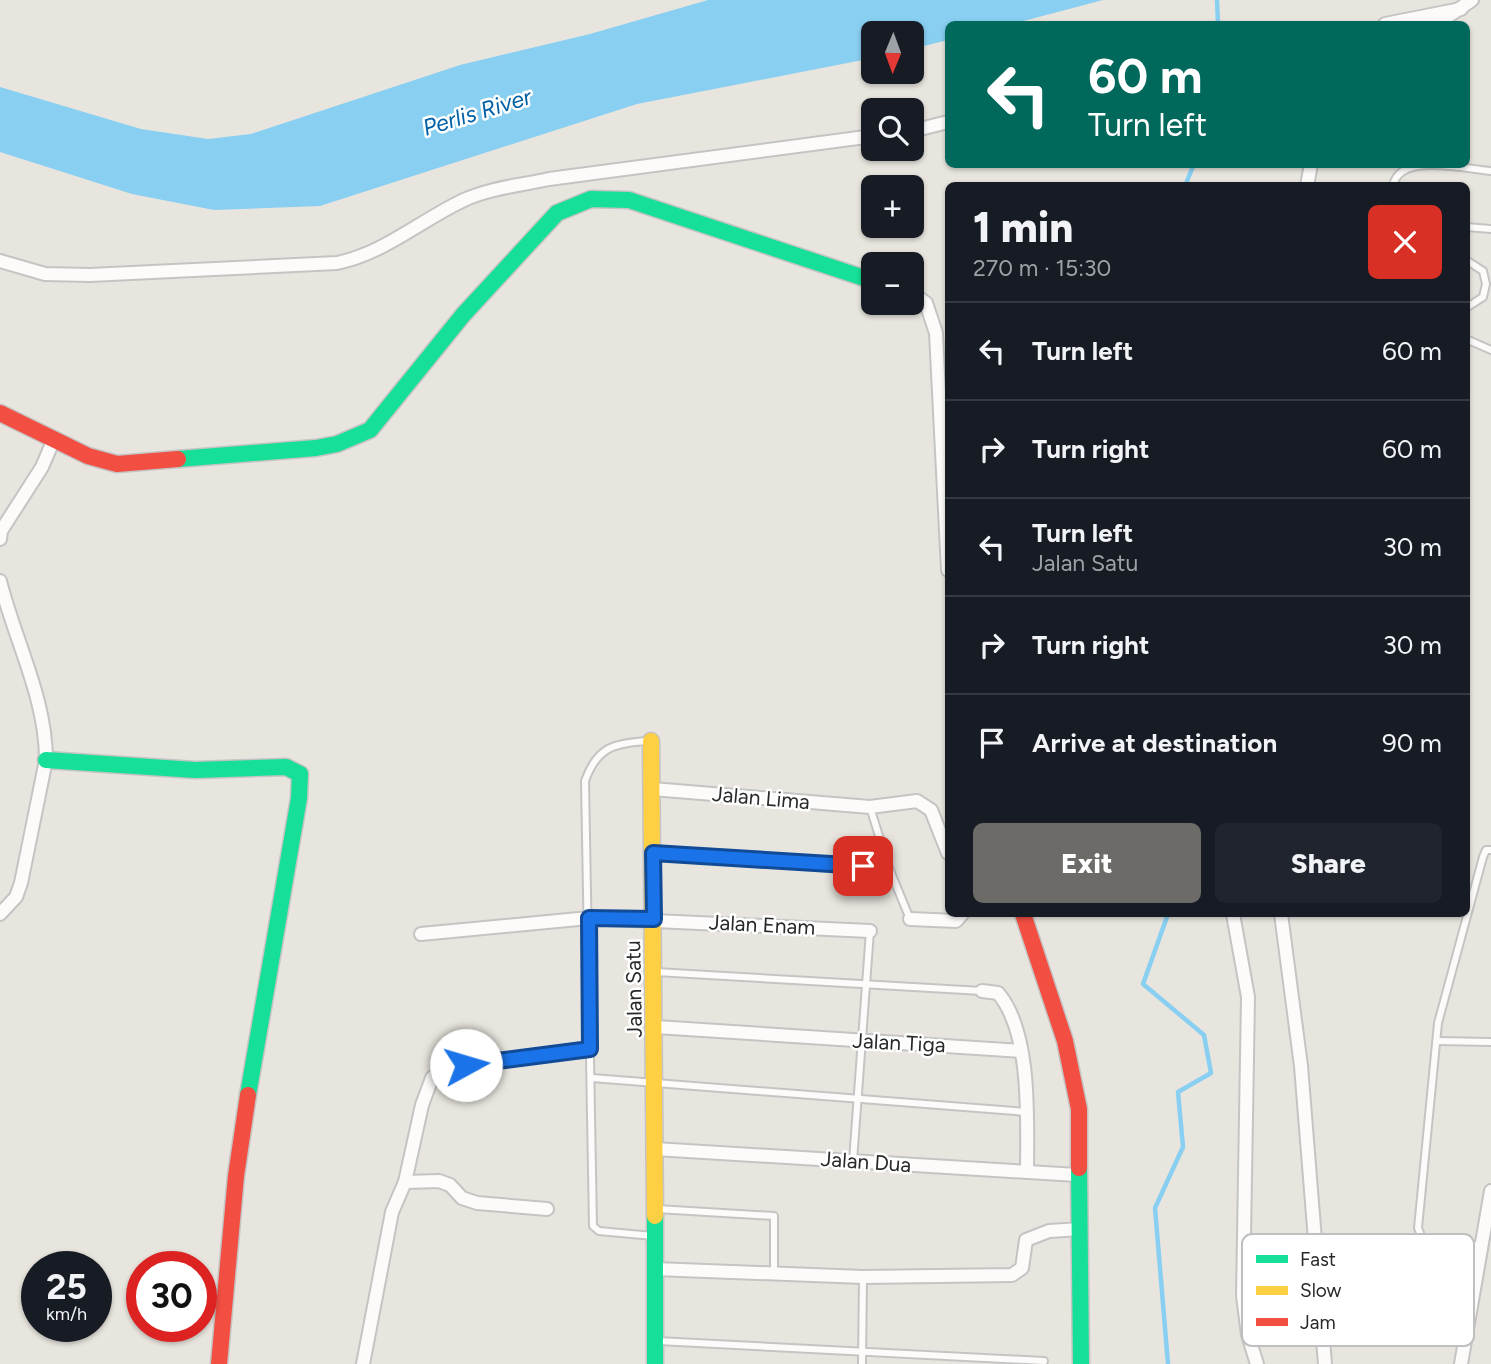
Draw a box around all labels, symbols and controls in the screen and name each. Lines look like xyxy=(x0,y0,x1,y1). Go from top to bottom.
north arrow xyxy=(861,21,924,84)
map controls xyxy=(861,21,924,315)
text: 60 m xyxy=(1088,46,1203,105)
icon: left xyxy=(973,49,1064,140)
water label: Perlis River xyxy=(419,82,536,142)
button: search xyxy=(861,98,924,161)
text: Turn left xyxy=(1088,106,1207,144)
button: + xyxy=(861,175,924,238)
text: 1 min xyxy=(973,202,1073,253)
button: close xyxy=(1368,205,1442,279)
button: − xyxy=(861,252,924,315)
text: 270 m · 15:30 xyxy=(973,254,1111,282)
icon: left xyxy=(973,332,1011,370)
text: Turn left xyxy=(1032,335,1133,367)
text: 60 m xyxy=(1382,335,1442,367)
icon: right xyxy=(973,430,1011,468)
text: Turn right xyxy=(1032,433,1149,465)
text: 60 m xyxy=(1382,433,1442,465)
text: Turn left xyxy=(1032,517,1133,549)
icon: left xyxy=(973,528,1011,566)
text: 30 m xyxy=(1383,531,1442,563)
text: Jalan Satu xyxy=(1032,549,1138,577)
icon: right xyxy=(973,626,1011,664)
text: Turn right xyxy=(1032,629,1149,661)
text: 30 m xyxy=(1383,629,1442,661)
icon: arrive xyxy=(973,724,1011,762)
text: Arrive at destination xyxy=(1032,727,1277,759)
text: 90 m xyxy=(1382,727,1442,759)
street label: Jalan Lima xyxy=(711,781,811,814)
button: Exit xyxy=(973,823,1201,903)
button: Share xyxy=(1215,823,1442,903)
pin xyxy=(833,836,893,896)
icon: arrive xyxy=(844,847,882,885)
street label: Jalan Enam xyxy=(708,909,816,940)
street label: Jalan Satu xyxy=(620,940,647,1038)
position arrow xyxy=(429,1028,503,1102)
street label: Jalan Tiga xyxy=(852,1028,946,1057)
street label: Jalan Dua xyxy=(820,1146,912,1177)
legend xyxy=(1242,1234,1474,1346)
text: Fast xyxy=(1300,1248,1336,1271)
speed limit sign: 30 xyxy=(126,1251,217,1342)
text: 25 xyxy=(46,1266,87,1308)
text: Slow xyxy=(1300,1279,1342,1302)
text: km/h xyxy=(46,1303,87,1325)
text: Jam xyxy=(1300,1311,1336,1334)

